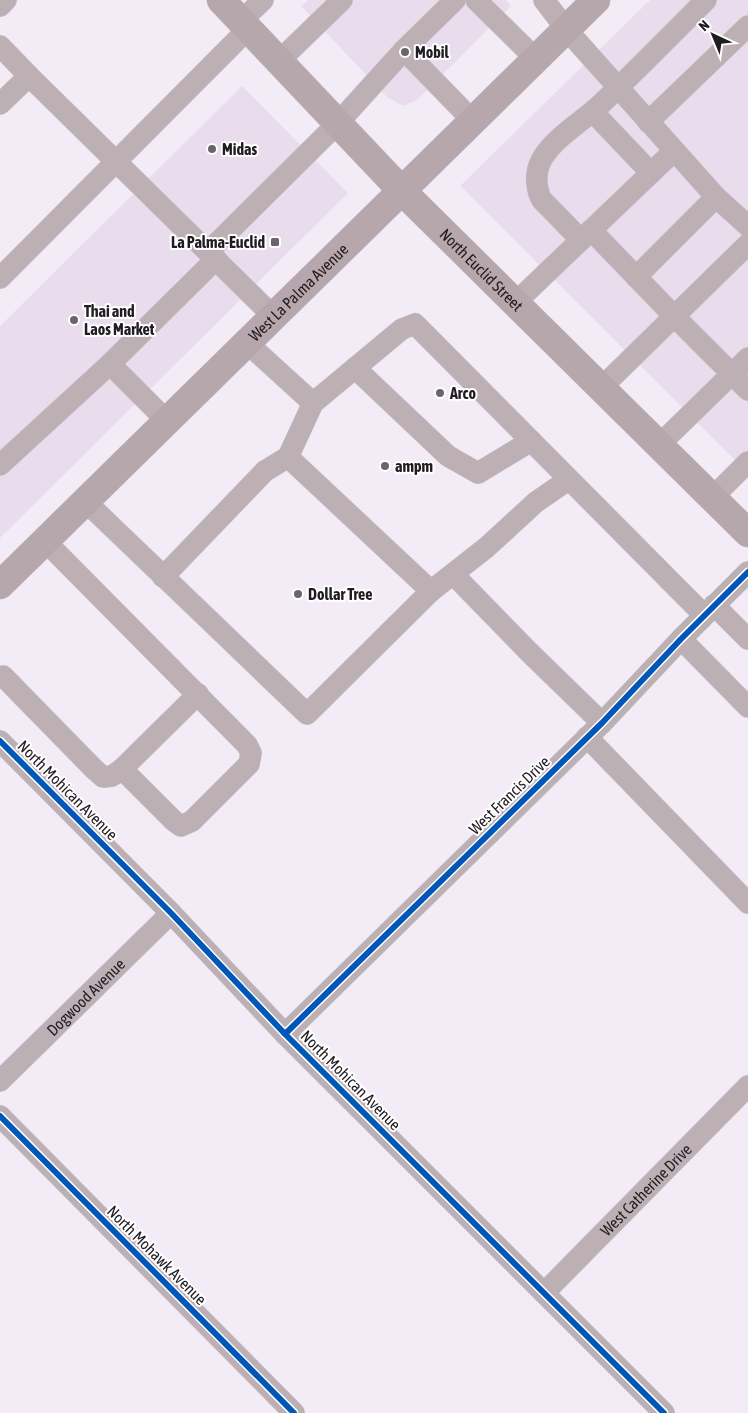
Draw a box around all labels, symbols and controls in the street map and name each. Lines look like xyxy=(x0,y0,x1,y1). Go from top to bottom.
north arrow xyxy=(688,10,738,60)
text: N xyxy=(695,17,712,34)
place label: Mobil xyxy=(415,43,450,61)
marker: Mobil xyxy=(399,46,411,58)
place label: Midas xyxy=(222,140,257,158)
marker: Midas xyxy=(206,143,218,155)
street label: North Euclid Street xyxy=(436,225,527,315)
place label: La Palma-Euclid xyxy=(171,233,265,251)
marker: La Palma-Euclid xyxy=(269,236,281,248)
street label: West La Palma Avenue xyxy=(245,240,352,345)
place label: Thai and Laos Market xyxy=(84,302,155,338)
marker: Thai and Laos Market xyxy=(68,314,80,326)
place label: Arco xyxy=(449,384,476,402)
marker: Arco xyxy=(434,387,446,399)
place label: ampm xyxy=(395,457,433,475)
marker: ampm xyxy=(379,460,391,472)
place label: Dollar Tree xyxy=(308,585,373,603)
marker: Dollar Tree xyxy=(292,588,304,600)
street label: North Mohican Avenue xyxy=(14,736,122,844)
street label: West Francis Drive xyxy=(465,752,553,838)
street label: Dogwood Avenue xyxy=(43,955,128,1039)
street label: North Mohican Avenue xyxy=(297,1026,405,1134)
street label: West Catherine Drive xyxy=(597,1140,695,1239)
street label: North Mohawk Avenue xyxy=(104,1202,210,1308)

